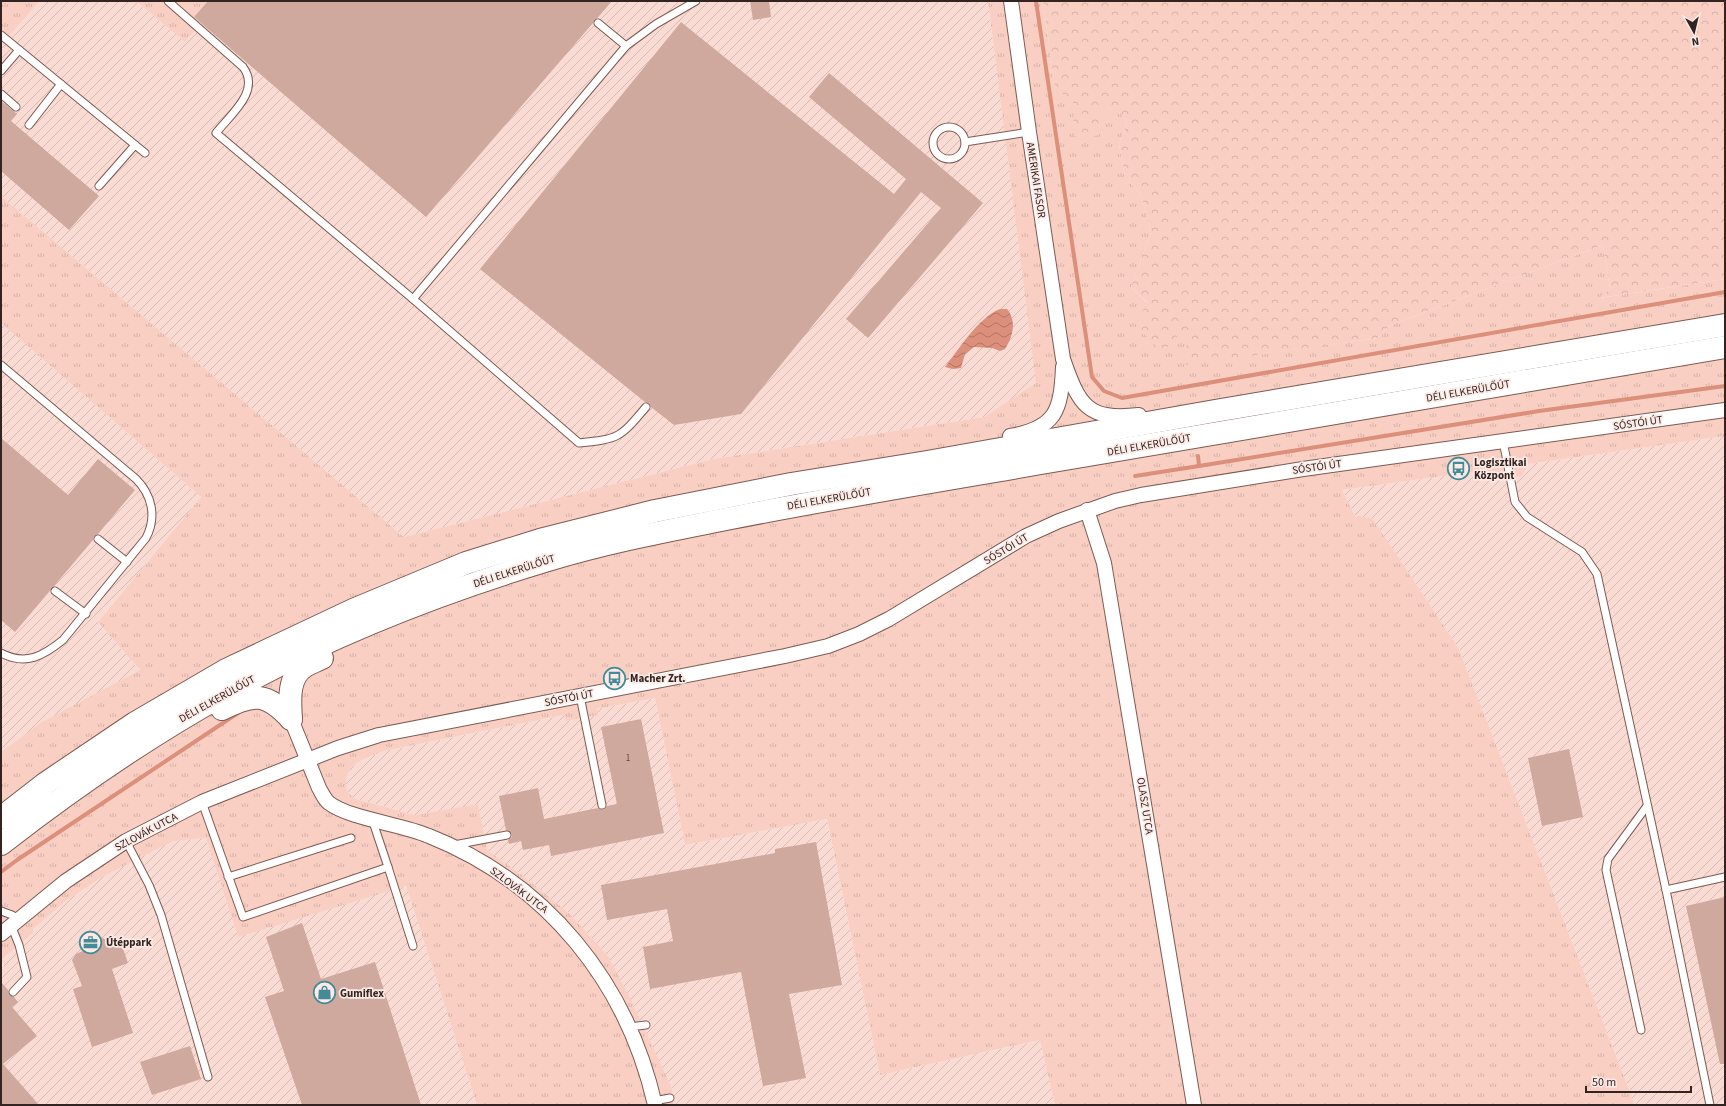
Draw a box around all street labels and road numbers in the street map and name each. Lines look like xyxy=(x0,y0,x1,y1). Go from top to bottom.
street label: AMERIKAI FASOR xyxy=(1023,141,1049,219)
street label: DÉLI ELKERÜLŐÚT xyxy=(1425,376,1511,406)
street label: SÓSTÓI ÚT xyxy=(1612,412,1664,434)
street label: DÉLI ELKERÜLŐÚT xyxy=(1106,430,1192,460)
street label: SÓSTÓI ÚT xyxy=(1291,456,1343,478)
street label: DÉLI ELKERÜLŐÚT xyxy=(786,484,872,514)
street label: SÓSTÓI ÚT xyxy=(981,530,1031,568)
street label: DÉLI ELKERÜLŐÚT xyxy=(471,551,557,591)
street label: DÉLI ELKERÜLŐÚT xyxy=(176,672,258,726)
street label: SÓSTÓI ÚT xyxy=(543,686,595,710)
street label: OLASZ UTCA xyxy=(1133,776,1157,836)
street label: SZLOVÁK UTCA xyxy=(112,809,180,855)
street label: SZLOVÁK UTCA xyxy=(487,863,551,917)

